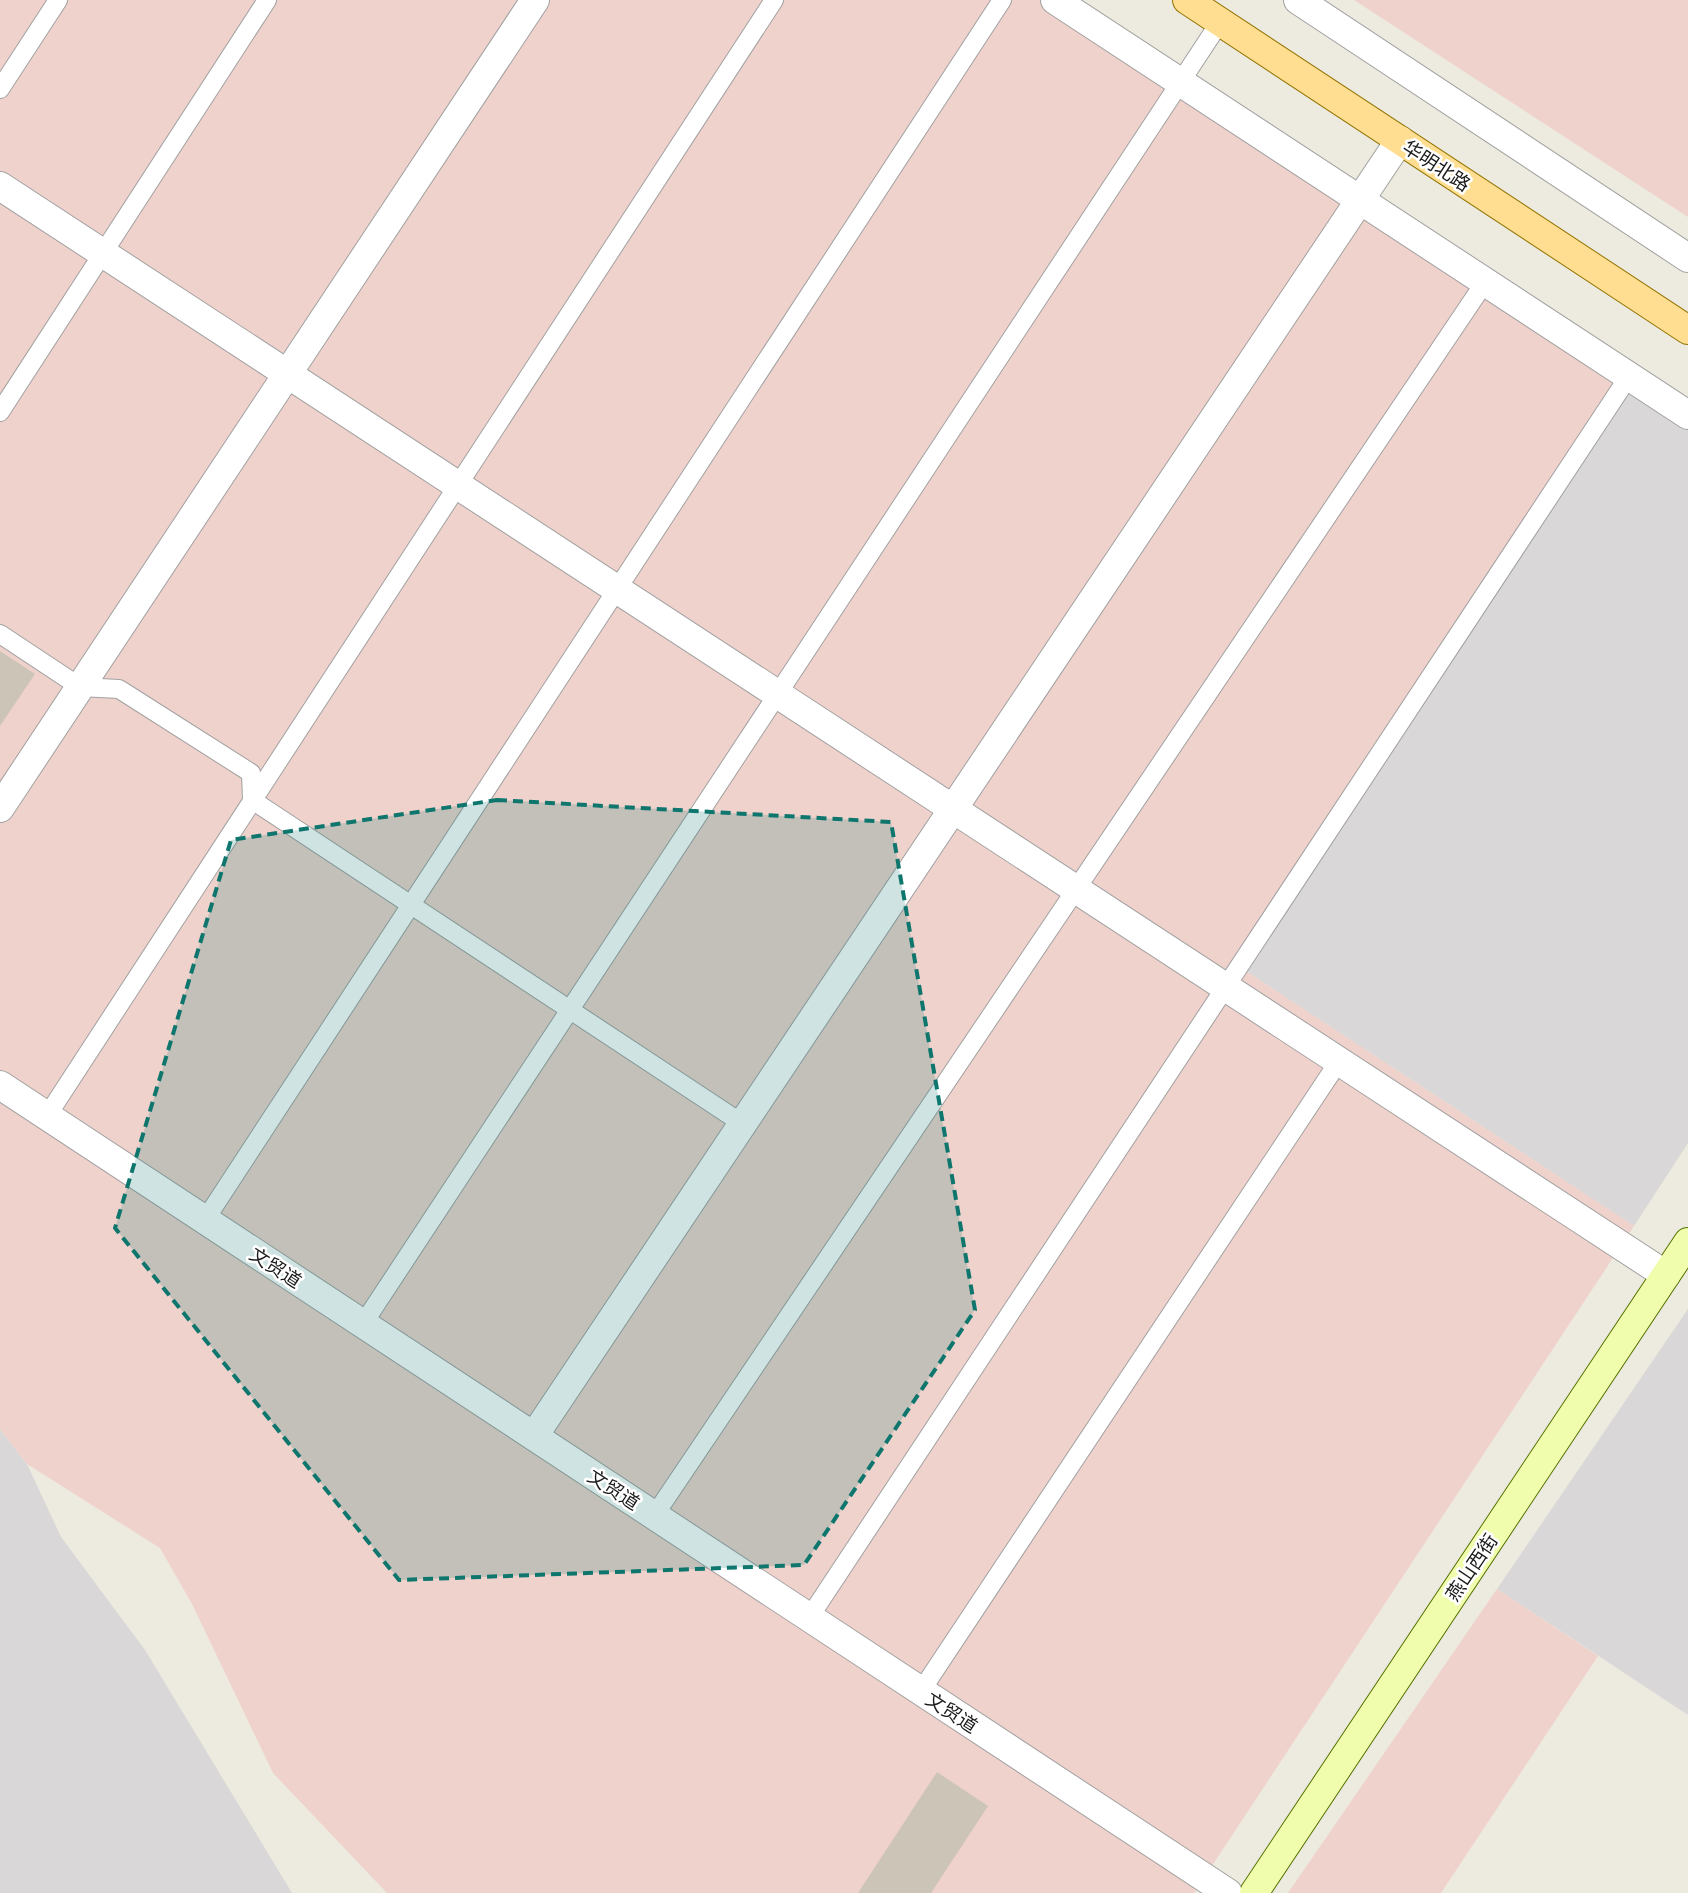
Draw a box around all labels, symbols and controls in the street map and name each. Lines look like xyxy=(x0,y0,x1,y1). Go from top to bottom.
street label: 华明北路 xyxy=(1399,135,1475,195)
street label: 文贸道 xyxy=(246,1242,306,1292)
street label: 文贸道 xyxy=(584,1464,644,1514)
street label: 燕山西街 xyxy=(1440,1529,1502,1605)
street label: 文贸道 xyxy=(922,1687,982,1737)

